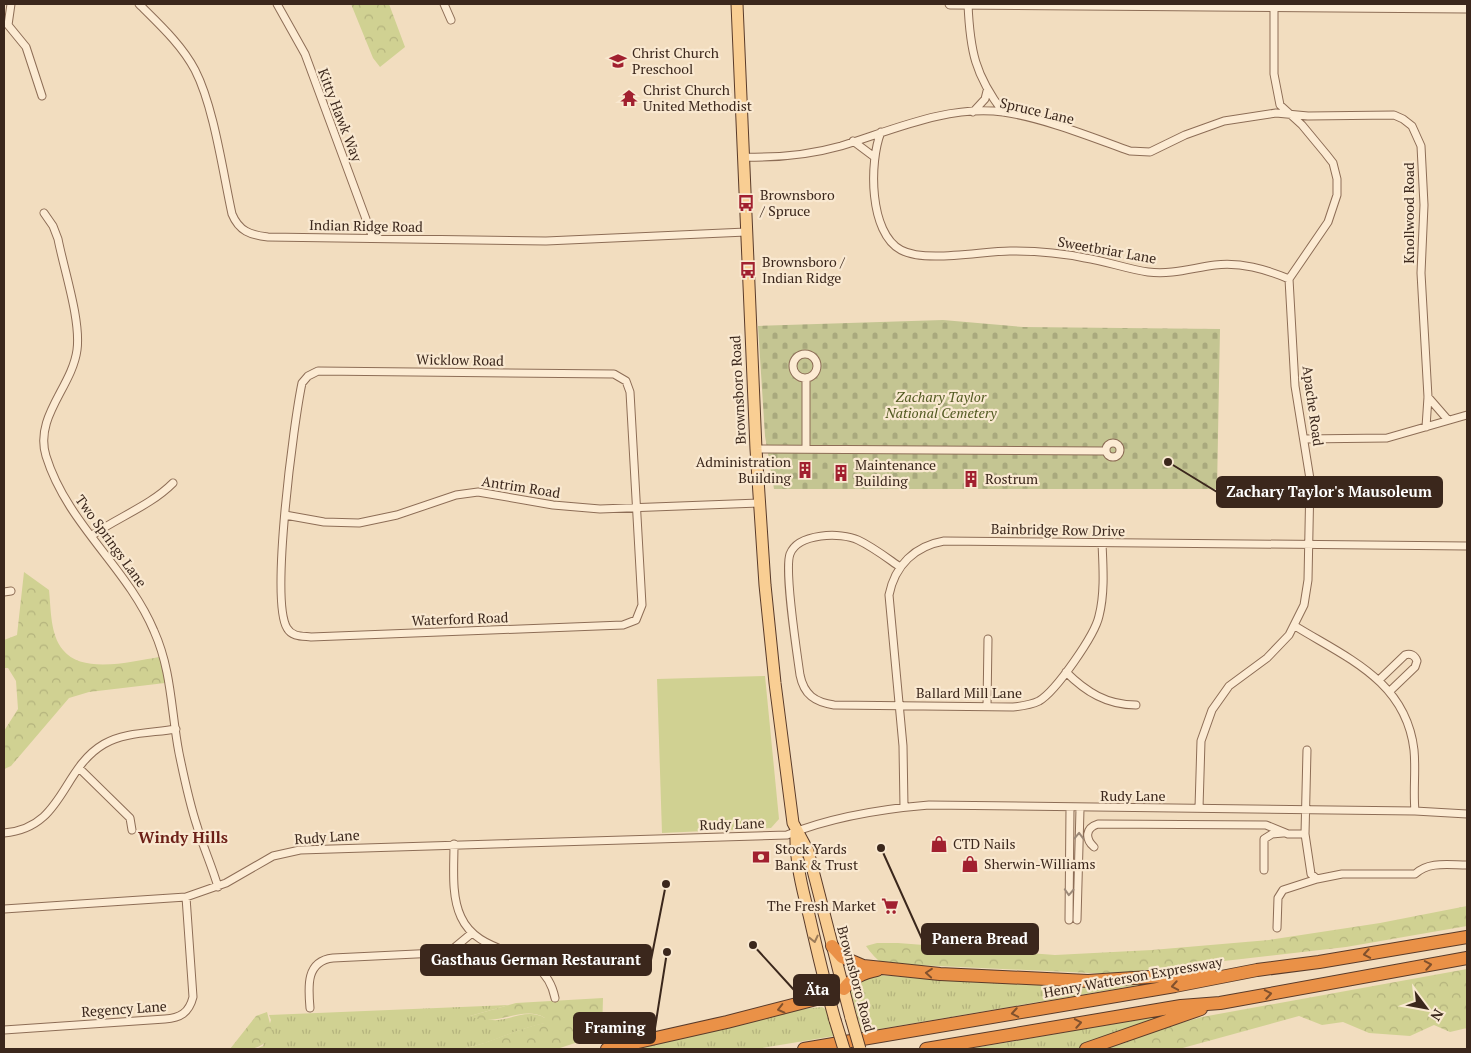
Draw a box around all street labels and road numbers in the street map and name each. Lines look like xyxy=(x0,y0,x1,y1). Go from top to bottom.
street label: Kitty Hawk Way xyxy=(314,65,367,165)
street label: Spruce Lane xyxy=(998,93,1076,128)
street label: Knollwood Road xyxy=(1399,162,1418,264)
street label: Indian Ridge Road xyxy=(309,215,423,236)
street label: Sweetbriar Lane xyxy=(1056,231,1158,268)
street label: Brownsboro Road xyxy=(725,335,750,445)
street label: Wicklow Road xyxy=(416,349,504,370)
street label: Apache Road xyxy=(1298,365,1329,448)
street label: Antrim Road xyxy=(480,471,562,502)
street label: Two Springs Lane xyxy=(71,491,151,591)
street label: Bainbridge Row Drive xyxy=(991,519,1125,540)
street label: Waterford Road xyxy=(411,607,509,630)
street label: Ballard Mill Lane xyxy=(916,683,1022,702)
street label: Rudy Lane xyxy=(1100,786,1166,805)
street label: Rudy Lane xyxy=(699,813,765,834)
street label: Rudy Lane xyxy=(294,825,360,848)
street label: Brownsboro Road xyxy=(833,924,880,1034)
street label: Henry Watterson Expressway xyxy=(1042,951,1225,1002)
street label: Regency Lane xyxy=(81,996,167,1021)

